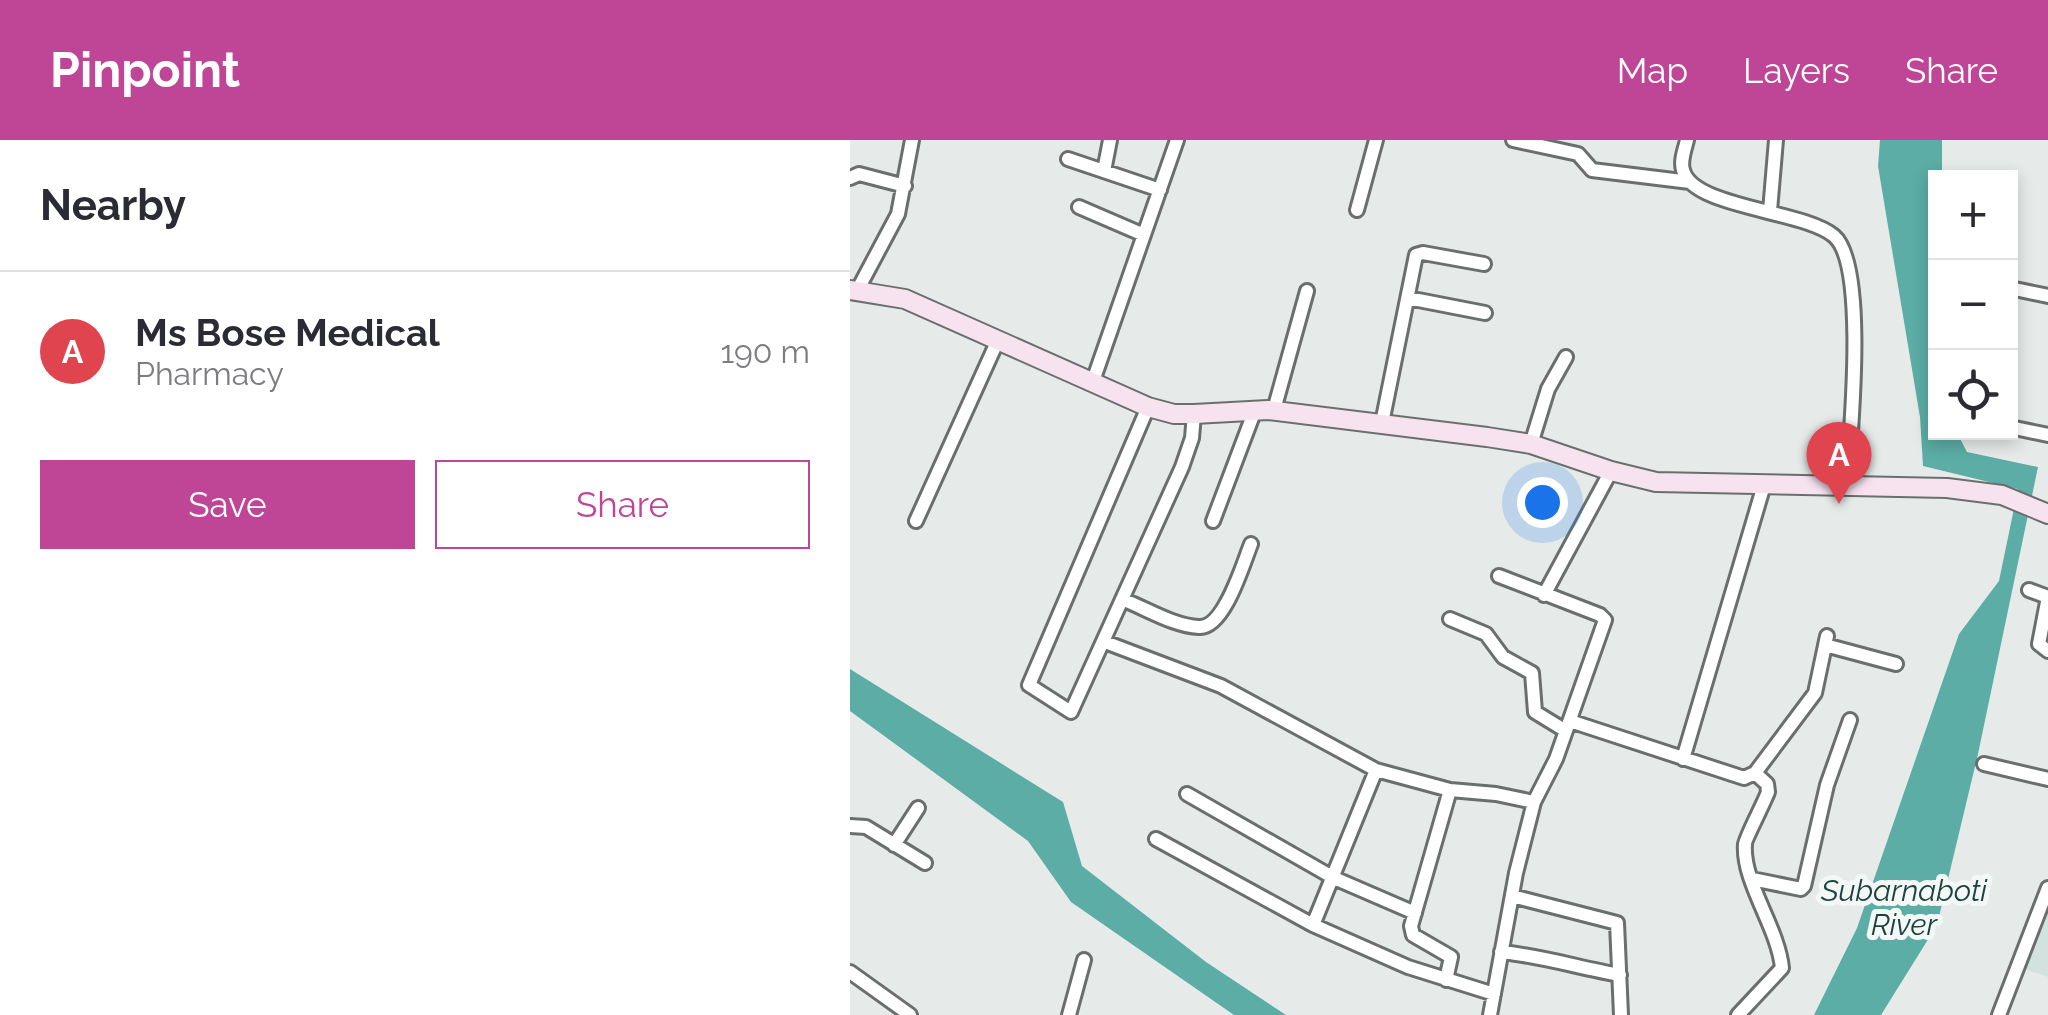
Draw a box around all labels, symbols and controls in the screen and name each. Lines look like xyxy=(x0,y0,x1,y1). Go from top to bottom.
text: Pinpoint xyxy=(50,42,240,98)
text: Map xyxy=(1617,50,1688,91)
text: Layers xyxy=(1743,50,1850,91)
text: Share xyxy=(1905,50,1998,91)
map controls xyxy=(1928,170,2018,440)
button: + xyxy=(1928,170,2018,260)
text: Nearby xyxy=(40,181,186,230)
button: − xyxy=(1928,260,2018,350)
text: Ms Bose Medical xyxy=(135,310,440,355)
text: A xyxy=(62,333,83,370)
text: 190 m xyxy=(720,333,810,370)
button: locate xyxy=(1928,350,2018,440)
text: Pharmacy xyxy=(135,355,284,392)
pin: A xyxy=(1806,422,1872,504)
button: Save xyxy=(40,460,415,549)
button: Share xyxy=(435,460,810,549)
your location xyxy=(1517,477,1568,528)
water label: Subarnaboti River xyxy=(1820,873,1988,942)

